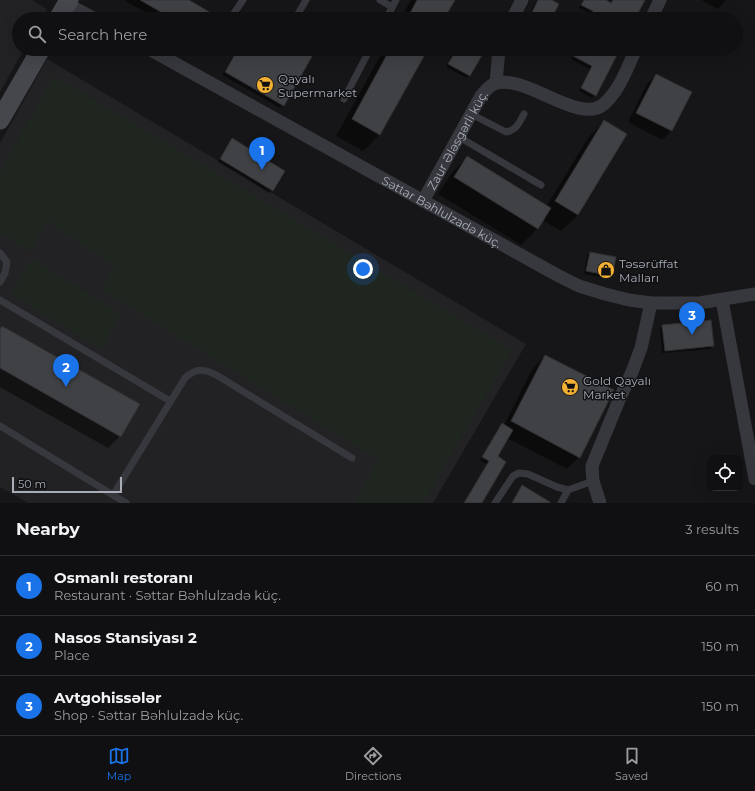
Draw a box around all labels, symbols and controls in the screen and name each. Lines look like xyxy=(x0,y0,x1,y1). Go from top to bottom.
search box xyxy=(12,12,743,56)
icon: search xyxy=(26,23,48,45)
text: Search here xyxy=(58,25,147,44)
place label: Qayalı Supermarket xyxy=(278,71,357,100)
supermarket icon: Qayalı Supermarket xyxy=(255,75,275,95)
street label: Zaur Ələsgərli küç. xyxy=(423,87,491,192)
pin: 1 xyxy=(249,137,275,170)
street label: Səttar Bəhlulzadə küç. xyxy=(380,172,505,250)
place label: Təsərüffat Malları xyxy=(619,256,679,285)
your location xyxy=(353,259,373,279)
shop icon: Təsərüffat Malları xyxy=(596,260,616,280)
pin: 3 xyxy=(679,302,705,335)
pin: 2 xyxy=(53,354,79,387)
place label: Gold Qayalı Market xyxy=(583,373,651,402)
supermarket icon: Gold Qayalı Market xyxy=(560,377,580,397)
map controls xyxy=(707,455,743,491)
button: locate xyxy=(707,455,743,491)
scale bar xyxy=(12,475,122,494)
text: 50 m xyxy=(18,477,46,491)
text: Nearby xyxy=(16,519,80,539)
text: 3 results xyxy=(685,521,739,537)
text: Osmanlı restoranı xyxy=(54,568,193,587)
text: 1 xyxy=(26,578,32,594)
text: 60 m xyxy=(705,578,739,594)
text: Restaurant · Səttar Bəhlulzadə küç. xyxy=(54,587,281,603)
text: Nasos Stansiyası 2 xyxy=(54,628,197,647)
text: 2 xyxy=(25,638,33,654)
text: 150 m xyxy=(701,638,739,654)
text: Place xyxy=(54,647,90,663)
text: Avtgohissələr xyxy=(54,688,161,707)
text: 3 xyxy=(25,698,33,714)
text: 150 m xyxy=(701,698,739,714)
text: Shop · Səttar Bəhlulzadə küç. xyxy=(54,707,243,723)
tab: Map xyxy=(107,745,131,783)
tab: Directions xyxy=(345,745,401,783)
tab: Saved xyxy=(615,745,648,783)

